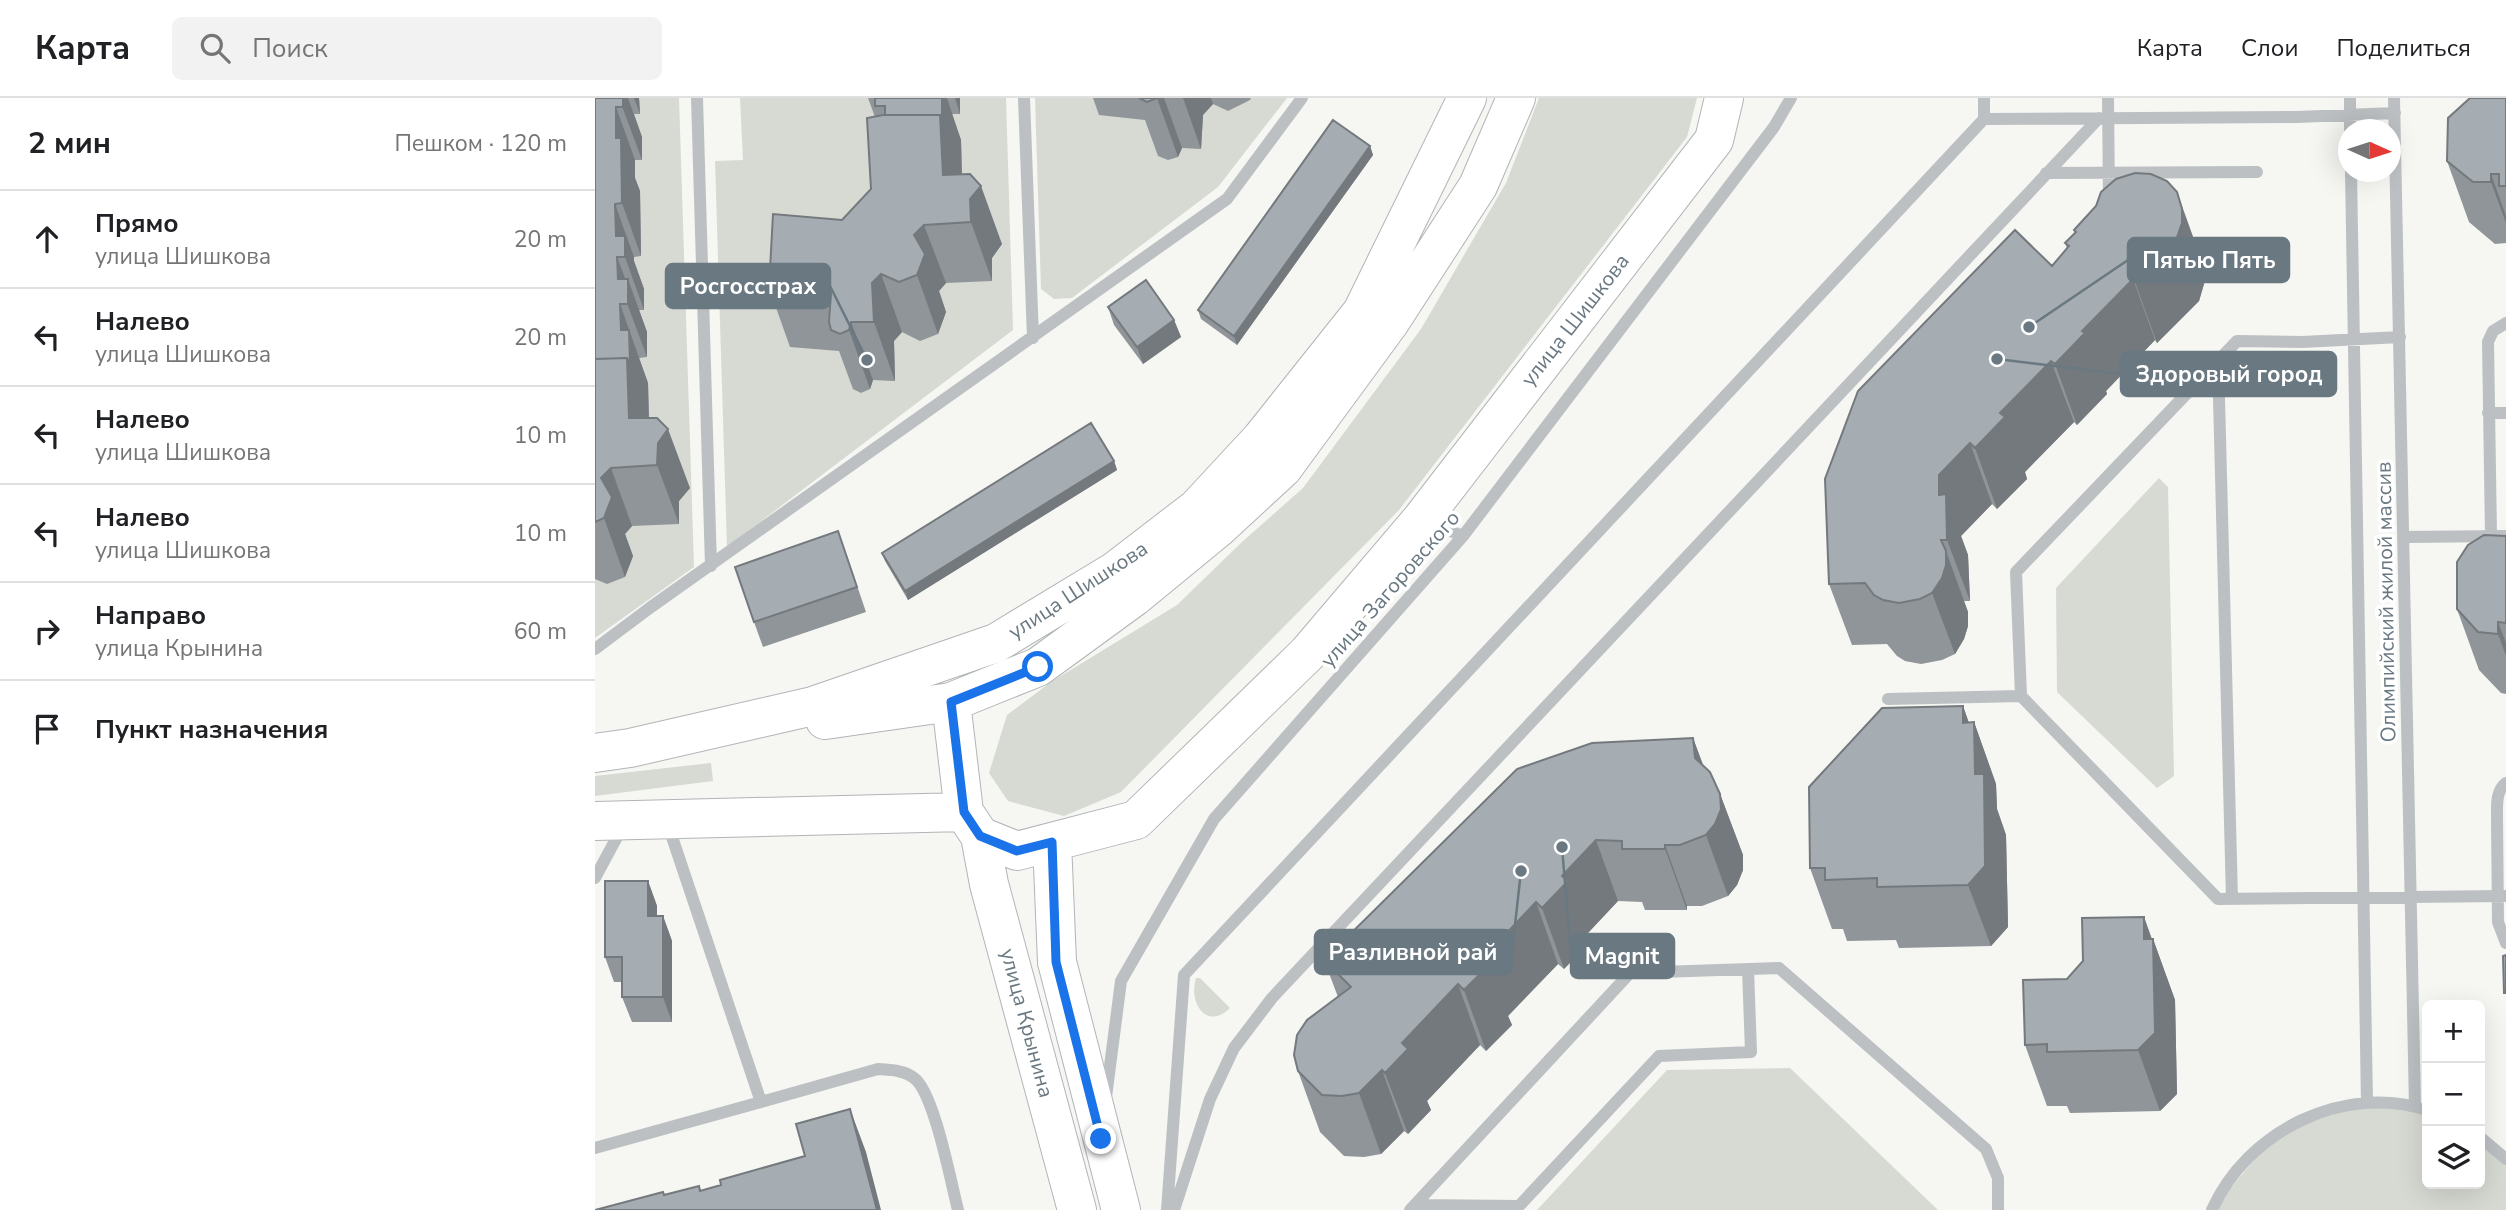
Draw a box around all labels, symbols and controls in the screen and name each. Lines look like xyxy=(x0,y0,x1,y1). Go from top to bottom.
search box xyxy=(172,17,662,80)
text: Карта xyxy=(35,26,130,71)
icon: search xyxy=(196,29,234,67)
text: Поиск xyxy=(252,31,328,66)
text: Карта xyxy=(2137,32,2203,64)
text: Слои xyxy=(2241,32,2298,64)
text: Поделиться xyxy=(2336,32,2471,64)
north arrow xyxy=(2338,119,2401,182)
text: 2 мин xyxy=(28,123,111,164)
text: Пешком · 120 m xyxy=(394,128,567,159)
text: Прямо xyxy=(95,206,179,241)
icon: ahead xyxy=(28,220,66,258)
text: 20 m xyxy=(514,224,567,255)
callout: Пятью Пять xyxy=(2128,238,2289,282)
text: улица Шишкова xyxy=(95,241,271,272)
text: Пятью Пять xyxy=(2142,245,2276,276)
street label: улица Шишкова xyxy=(1514,248,1636,392)
callout: Росгосстрах xyxy=(666,264,830,308)
text: Росгосстрах xyxy=(680,271,816,302)
text: Налево xyxy=(95,304,190,339)
icon: left xyxy=(28,318,66,356)
text: 20 m xyxy=(514,322,567,353)
text: улица Шишкова xyxy=(95,339,271,370)
callout: Здоровый город xyxy=(2121,352,2336,396)
text: Здоровый город xyxy=(2135,359,2323,390)
text: Налево xyxy=(95,402,190,437)
icon: left xyxy=(28,416,66,454)
text: 10 m xyxy=(514,420,567,451)
text: улица Шишкова xyxy=(95,437,271,468)
street label: Олимпийский жилой массив xyxy=(2370,461,2402,743)
text: Налево xyxy=(95,500,190,535)
street label: улица Загоровского xyxy=(1314,505,1466,673)
icon: left xyxy=(28,514,66,552)
text: 10 m xyxy=(514,518,567,549)
street label: улица Шишкова xyxy=(1003,534,1153,646)
text: улица Шишкова xyxy=(95,535,271,566)
text: Направо xyxy=(95,598,206,633)
icon: right xyxy=(28,612,66,650)
text: 60 m xyxy=(514,616,567,647)
text: улица Крынина xyxy=(95,633,263,664)
route start xyxy=(1022,651,1053,682)
icon: arrive xyxy=(28,710,66,748)
text: Пункт назначения xyxy=(95,712,328,747)
callout: Разливной рай xyxy=(1315,930,1512,974)
callout: Magnit xyxy=(1571,934,1674,978)
text: Разливной рай xyxy=(1329,937,1497,968)
text: Magnit xyxy=(1585,941,1659,972)
street label: улица Крынина xyxy=(994,945,1060,1101)
map controls xyxy=(2422,1000,2485,1189)
button: + xyxy=(2422,1000,2485,1063)
button: − xyxy=(2422,1063,2485,1126)
route end xyxy=(1085,1123,1116,1154)
button: layers xyxy=(2422,1126,2485,1189)

